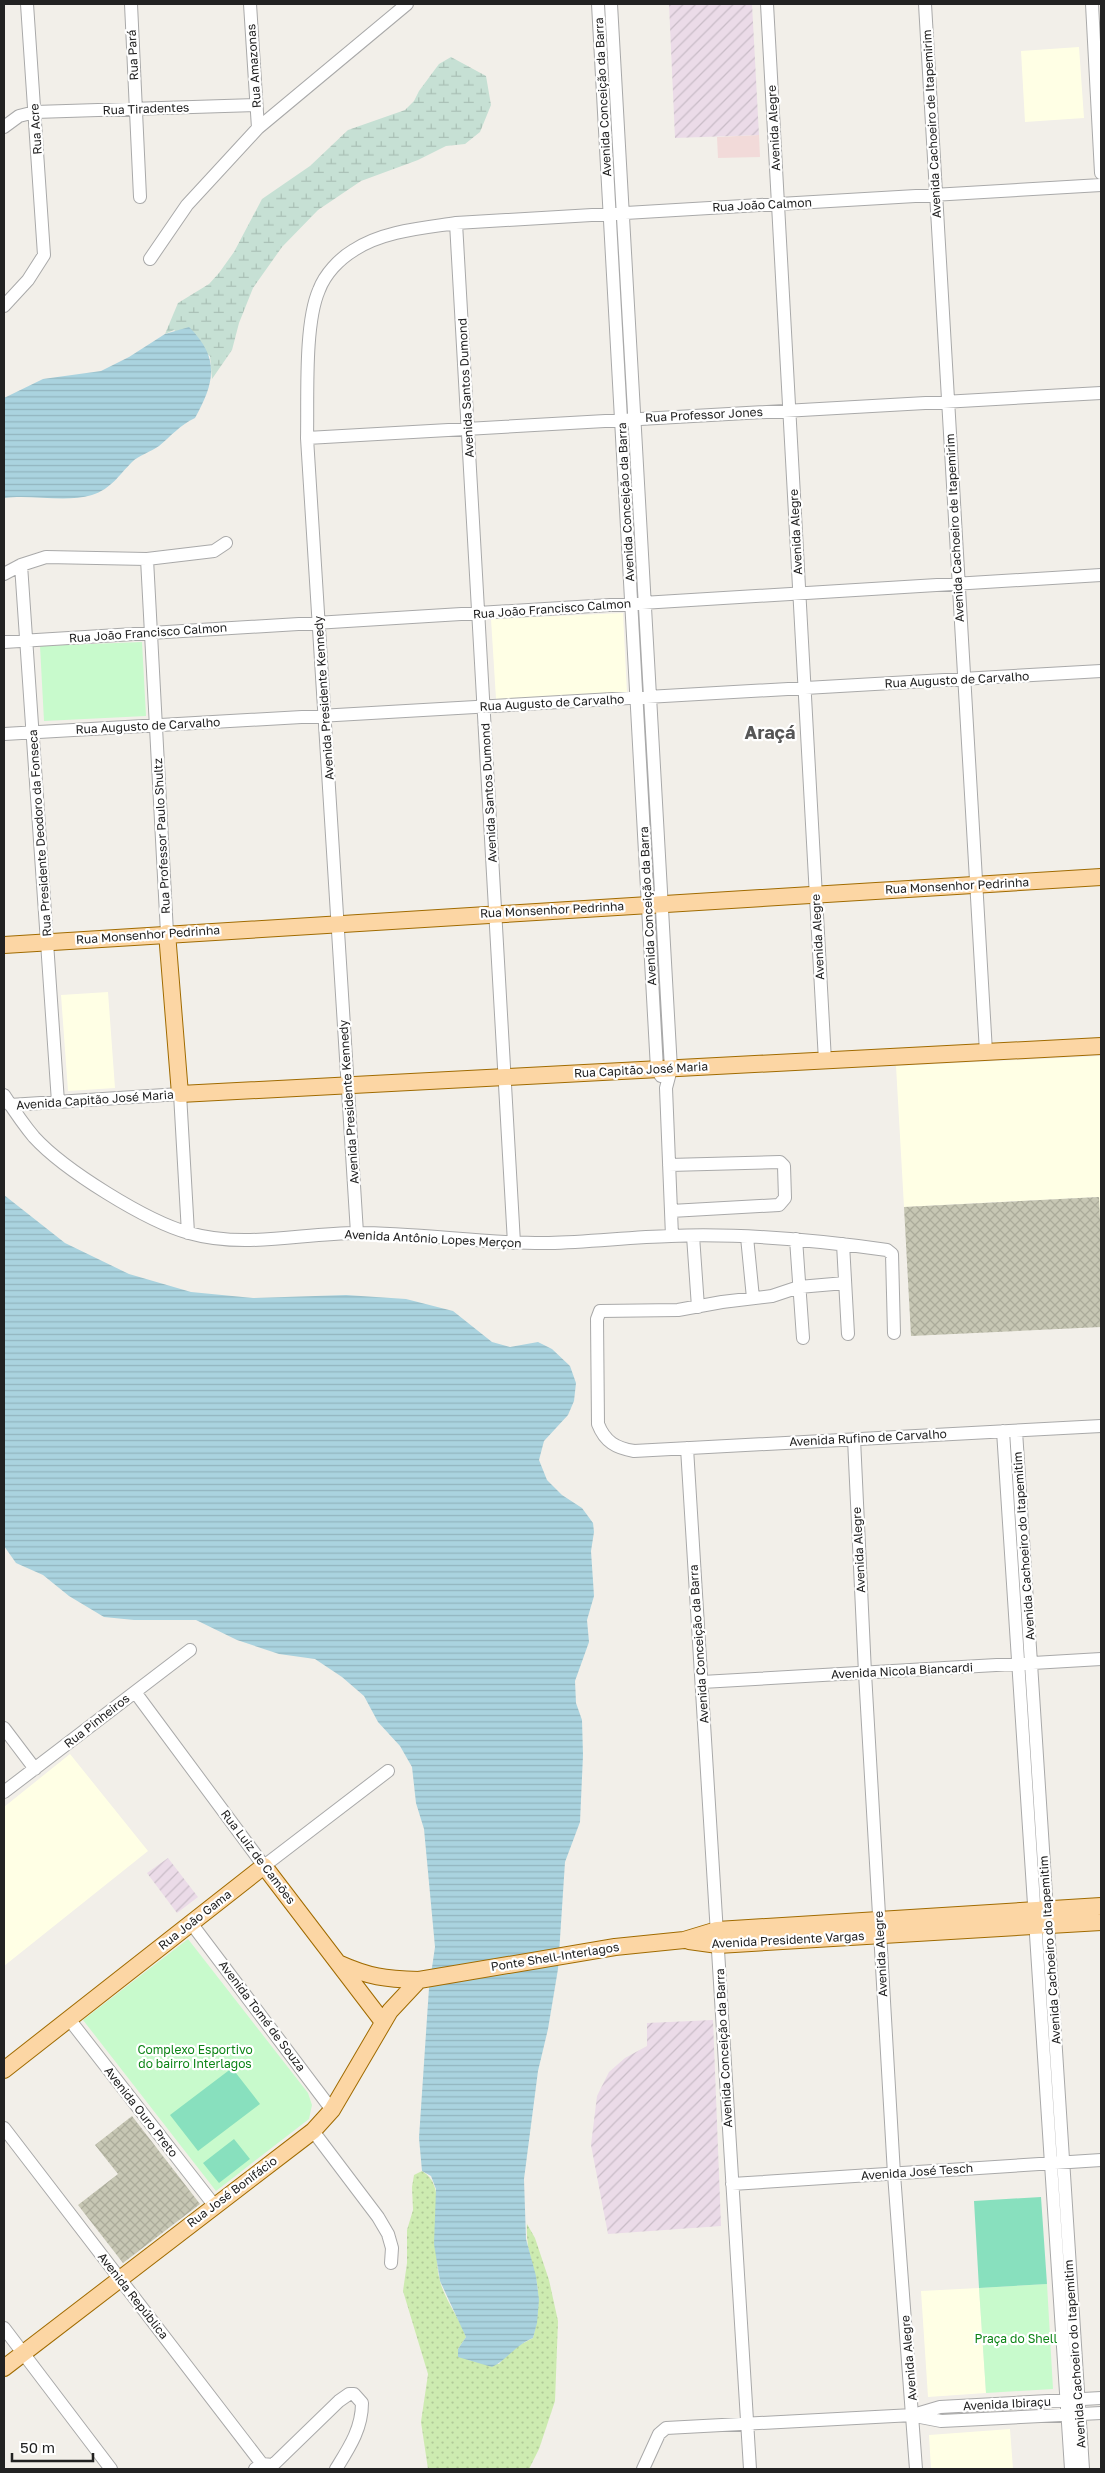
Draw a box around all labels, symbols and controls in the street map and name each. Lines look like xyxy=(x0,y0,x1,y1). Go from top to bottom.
street label: Avenida Conceição da Barra xyxy=(591,17,614,177)
street label: Rua Amazonas xyxy=(243,23,264,109)
street label: Rua Pará xyxy=(124,29,141,81)
street label: Avenida Cachoeiro de Itapemirim xyxy=(919,29,944,219)
street label: Avenida Alegre xyxy=(764,85,783,171)
street label: Rua Tiradentes xyxy=(102,99,190,118)
street label: Rua Acre xyxy=(26,103,45,155)
street label: Rua João Calmon xyxy=(712,194,812,215)
street label: Avenida Santos Dumond xyxy=(454,318,477,458)
street label: Rua Professor Jones xyxy=(645,404,763,425)
street label: Avenida Conceição da Barra xyxy=(614,422,637,582)
street label: Avenida Cachoeiro de Itapemirim xyxy=(942,433,967,623)
street label: Avenida Alegre xyxy=(786,489,805,575)
street label: Rua João Francisco Calmon xyxy=(472,595,632,622)
street label: Avenida Presidente Kennedy xyxy=(310,615,337,781)
street label: Rua João Francisco Calmon xyxy=(68,619,228,646)
street label: Rua Augusto de Carvalho xyxy=(884,668,1030,691)
street label: Rua Augusto de Carvalho xyxy=(479,691,625,714)
street label: Rua Augusto de Carvalho xyxy=(75,714,221,737)
district label: Araçá xyxy=(745,721,795,743)
street label: Avenida Santos Dumond xyxy=(477,723,500,863)
street label: Rua Presidente Deodoro da Fonseca xyxy=(25,729,54,937)
street label: Rua Professor Paulo Shultz xyxy=(150,758,173,914)
street label: Avenida Conceição da Barra xyxy=(636,826,659,986)
street label: Rua Monsenhor Pedrinha xyxy=(885,874,1029,897)
street label: Avenida Alegre xyxy=(808,894,827,980)
street label: Rua Monsenhor Pedrinha xyxy=(480,898,624,921)
street label: Rua Monsenhor Pedrinha xyxy=(75,922,220,947)
street label: Avenida Presidente Kennedy xyxy=(335,1019,362,1185)
street label: Rua Capitão José Maria xyxy=(574,1058,708,1081)
street label: Avenida Capitão José Maria xyxy=(16,1087,174,1112)
street label: Avenida Antônio Lopes Merçon xyxy=(344,1226,522,1251)
street label: Avenida Rufino de Carvalho xyxy=(789,1426,947,1449)
street label: Avenida Cachoeiro do Itapemitim xyxy=(1009,1451,1038,1641)
street label: Avenida Alegre xyxy=(849,1507,868,1593)
street label: Avenida Conceição da Barra xyxy=(685,1564,712,1724)
street label: Avenida Nicola Biancardi xyxy=(831,1659,973,1682)
street label: Rua Pinheiros xyxy=(61,1690,132,1751)
street label: Rua Luiz de Camões xyxy=(218,1806,299,1907)
street label: Avenida Cachoeiro do Itapemitim xyxy=(1035,1855,1064,2045)
street label: Rua João Gama xyxy=(155,1886,234,1953)
street label: Avenida Alegre xyxy=(871,1911,890,1997)
street label: Avenida Presidente Vargas xyxy=(711,1928,865,1951)
street label: Ponte Shell-Interlagos xyxy=(490,1939,620,1974)
street label: Avenida Tomé de Souza xyxy=(216,1957,309,2074)
street label: Avenida Conceição da Barra xyxy=(712,1968,735,2128)
park label: Complexo Esportivo do bairro Interlagos xyxy=(137,2042,253,2071)
street label: Avenida Ouro Preto xyxy=(101,2063,181,2160)
street label: Rua José Bonifácio xyxy=(184,2153,280,2230)
street label: Avenida José Tesch xyxy=(860,2160,973,2183)
street label: Avenida República xyxy=(95,2249,172,2342)
street label: Avenida Cachoeiro do Itapemitim xyxy=(1060,2259,1089,2449)
street label: Avenida Alegre xyxy=(897,2315,920,2401)
park label: Praça do Shell xyxy=(975,2331,1058,2346)
street label: Avenida Ibiraçu xyxy=(963,2394,1051,2413)
scale bar xyxy=(12,2430,94,2462)
text: 50 m xyxy=(20,2438,55,2456)

